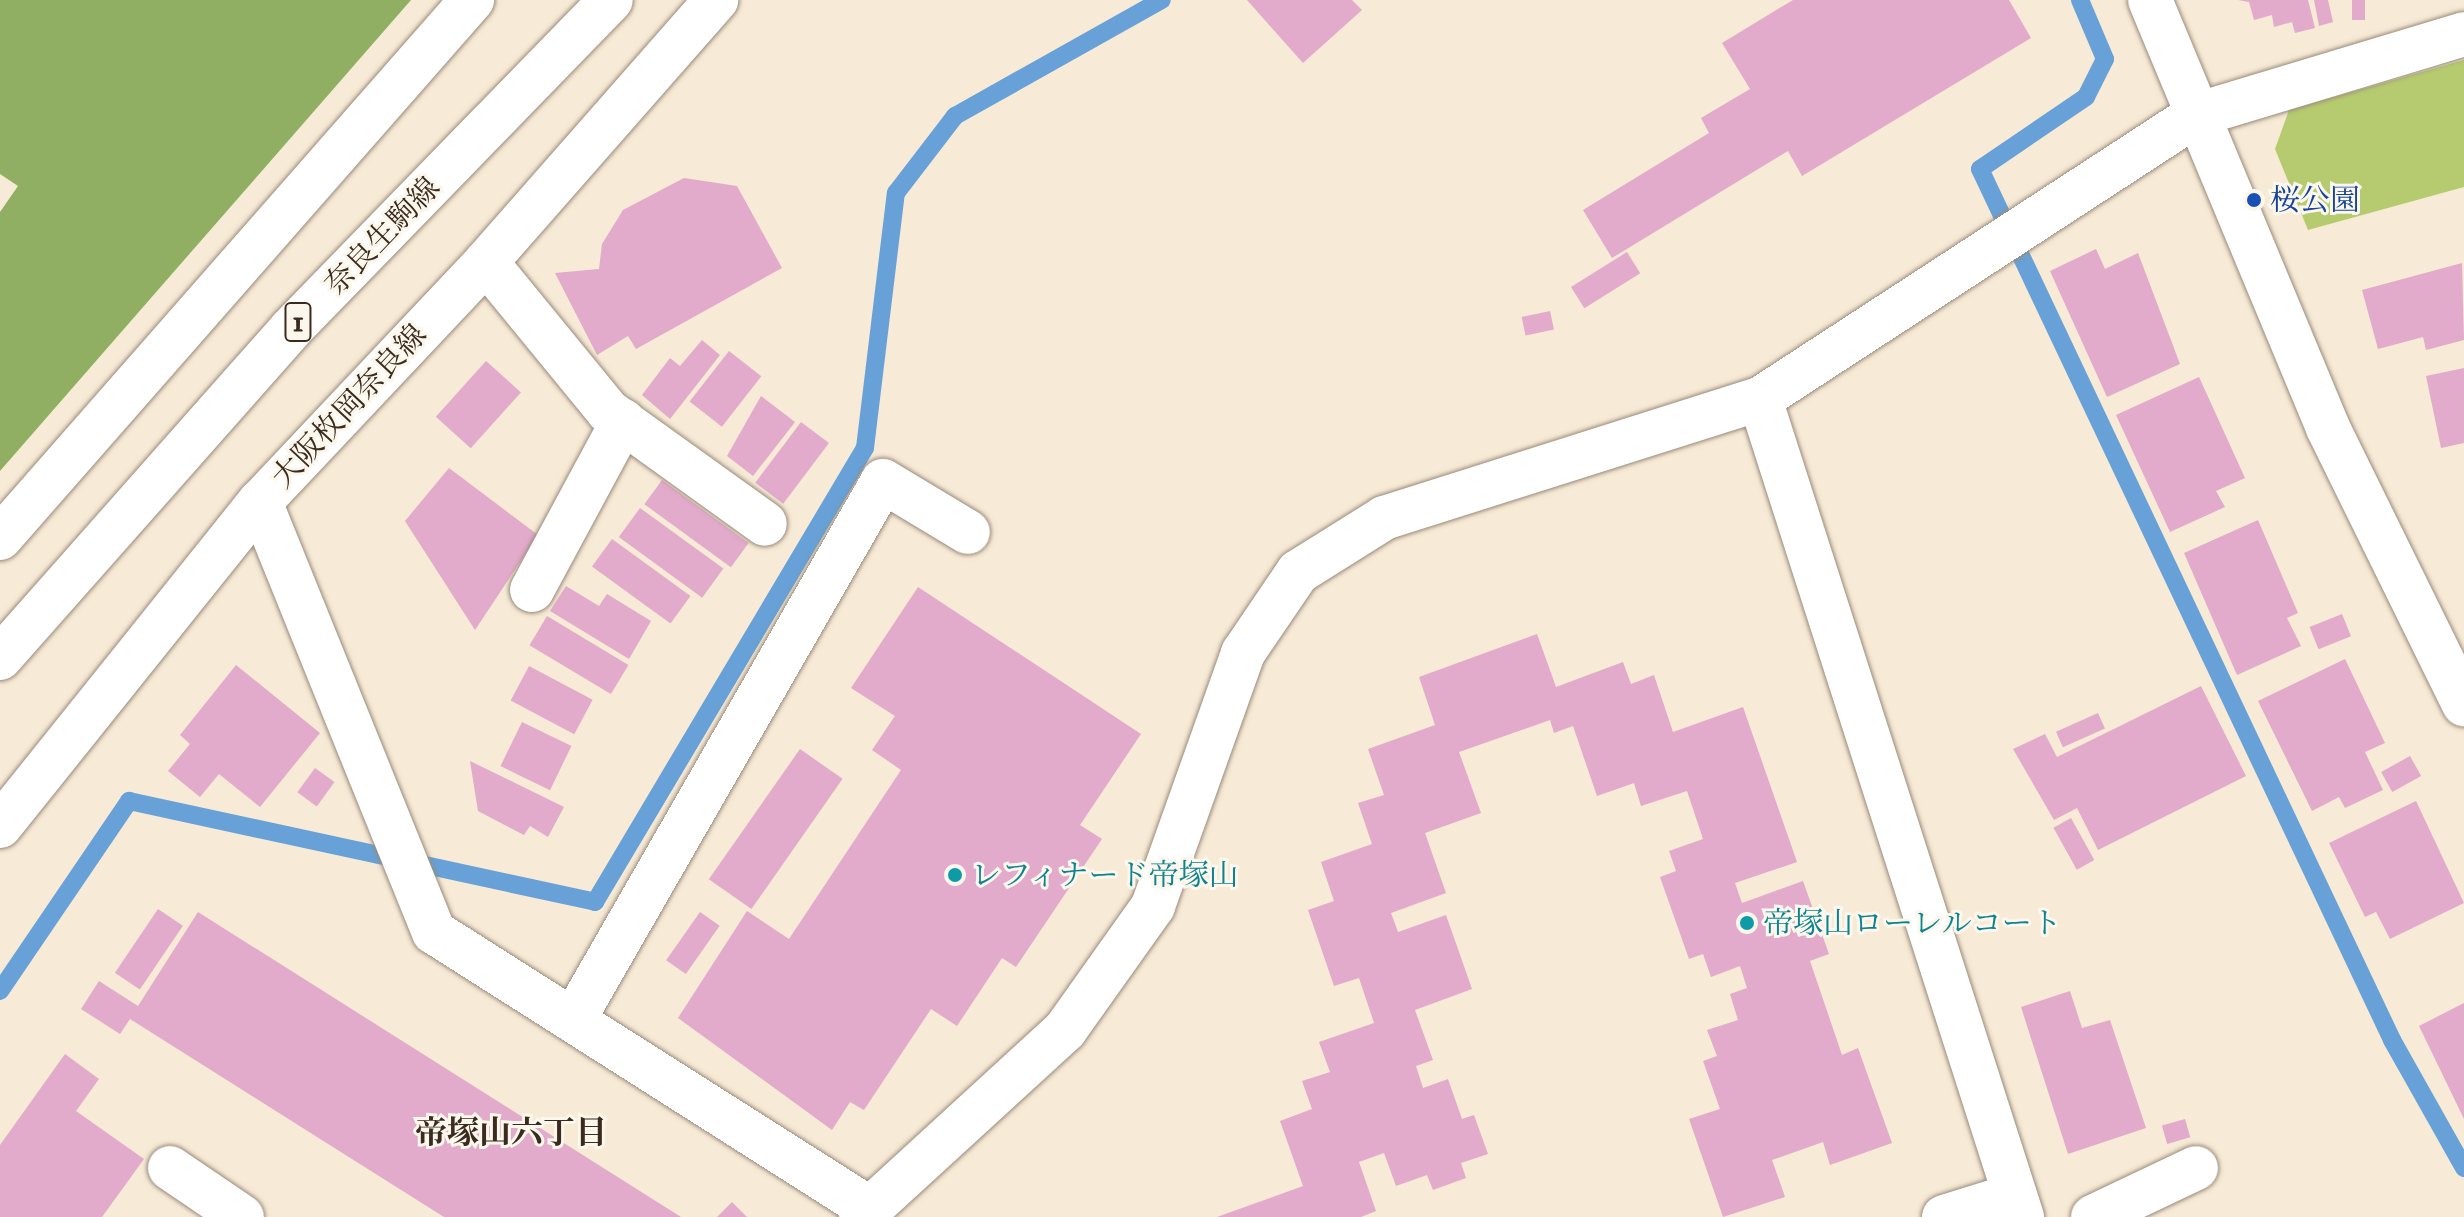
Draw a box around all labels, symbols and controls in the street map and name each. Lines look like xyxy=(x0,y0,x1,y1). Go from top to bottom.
street label: 奈良生駒線 xyxy=(317,170,447,302)
place label: 桜公園 xyxy=(2270,182,2360,218)
marker: 桜公園 xyxy=(2245,191,2263,209)
road number: 1 xyxy=(284,298,312,346)
street label: 大阪枚岡奈良線 xyxy=(264,317,434,495)
place label: レフィナード帝塚山 xyxy=(971,857,1241,893)
marker: レフィナード帝塚山 xyxy=(946,866,964,884)
place label: 帝塚山ローレルコート xyxy=(1763,905,2063,941)
marker: 帝塚山ローレルコート xyxy=(1738,914,1756,932)
district label: 帝塚山六丁目 xyxy=(415,1114,607,1152)

